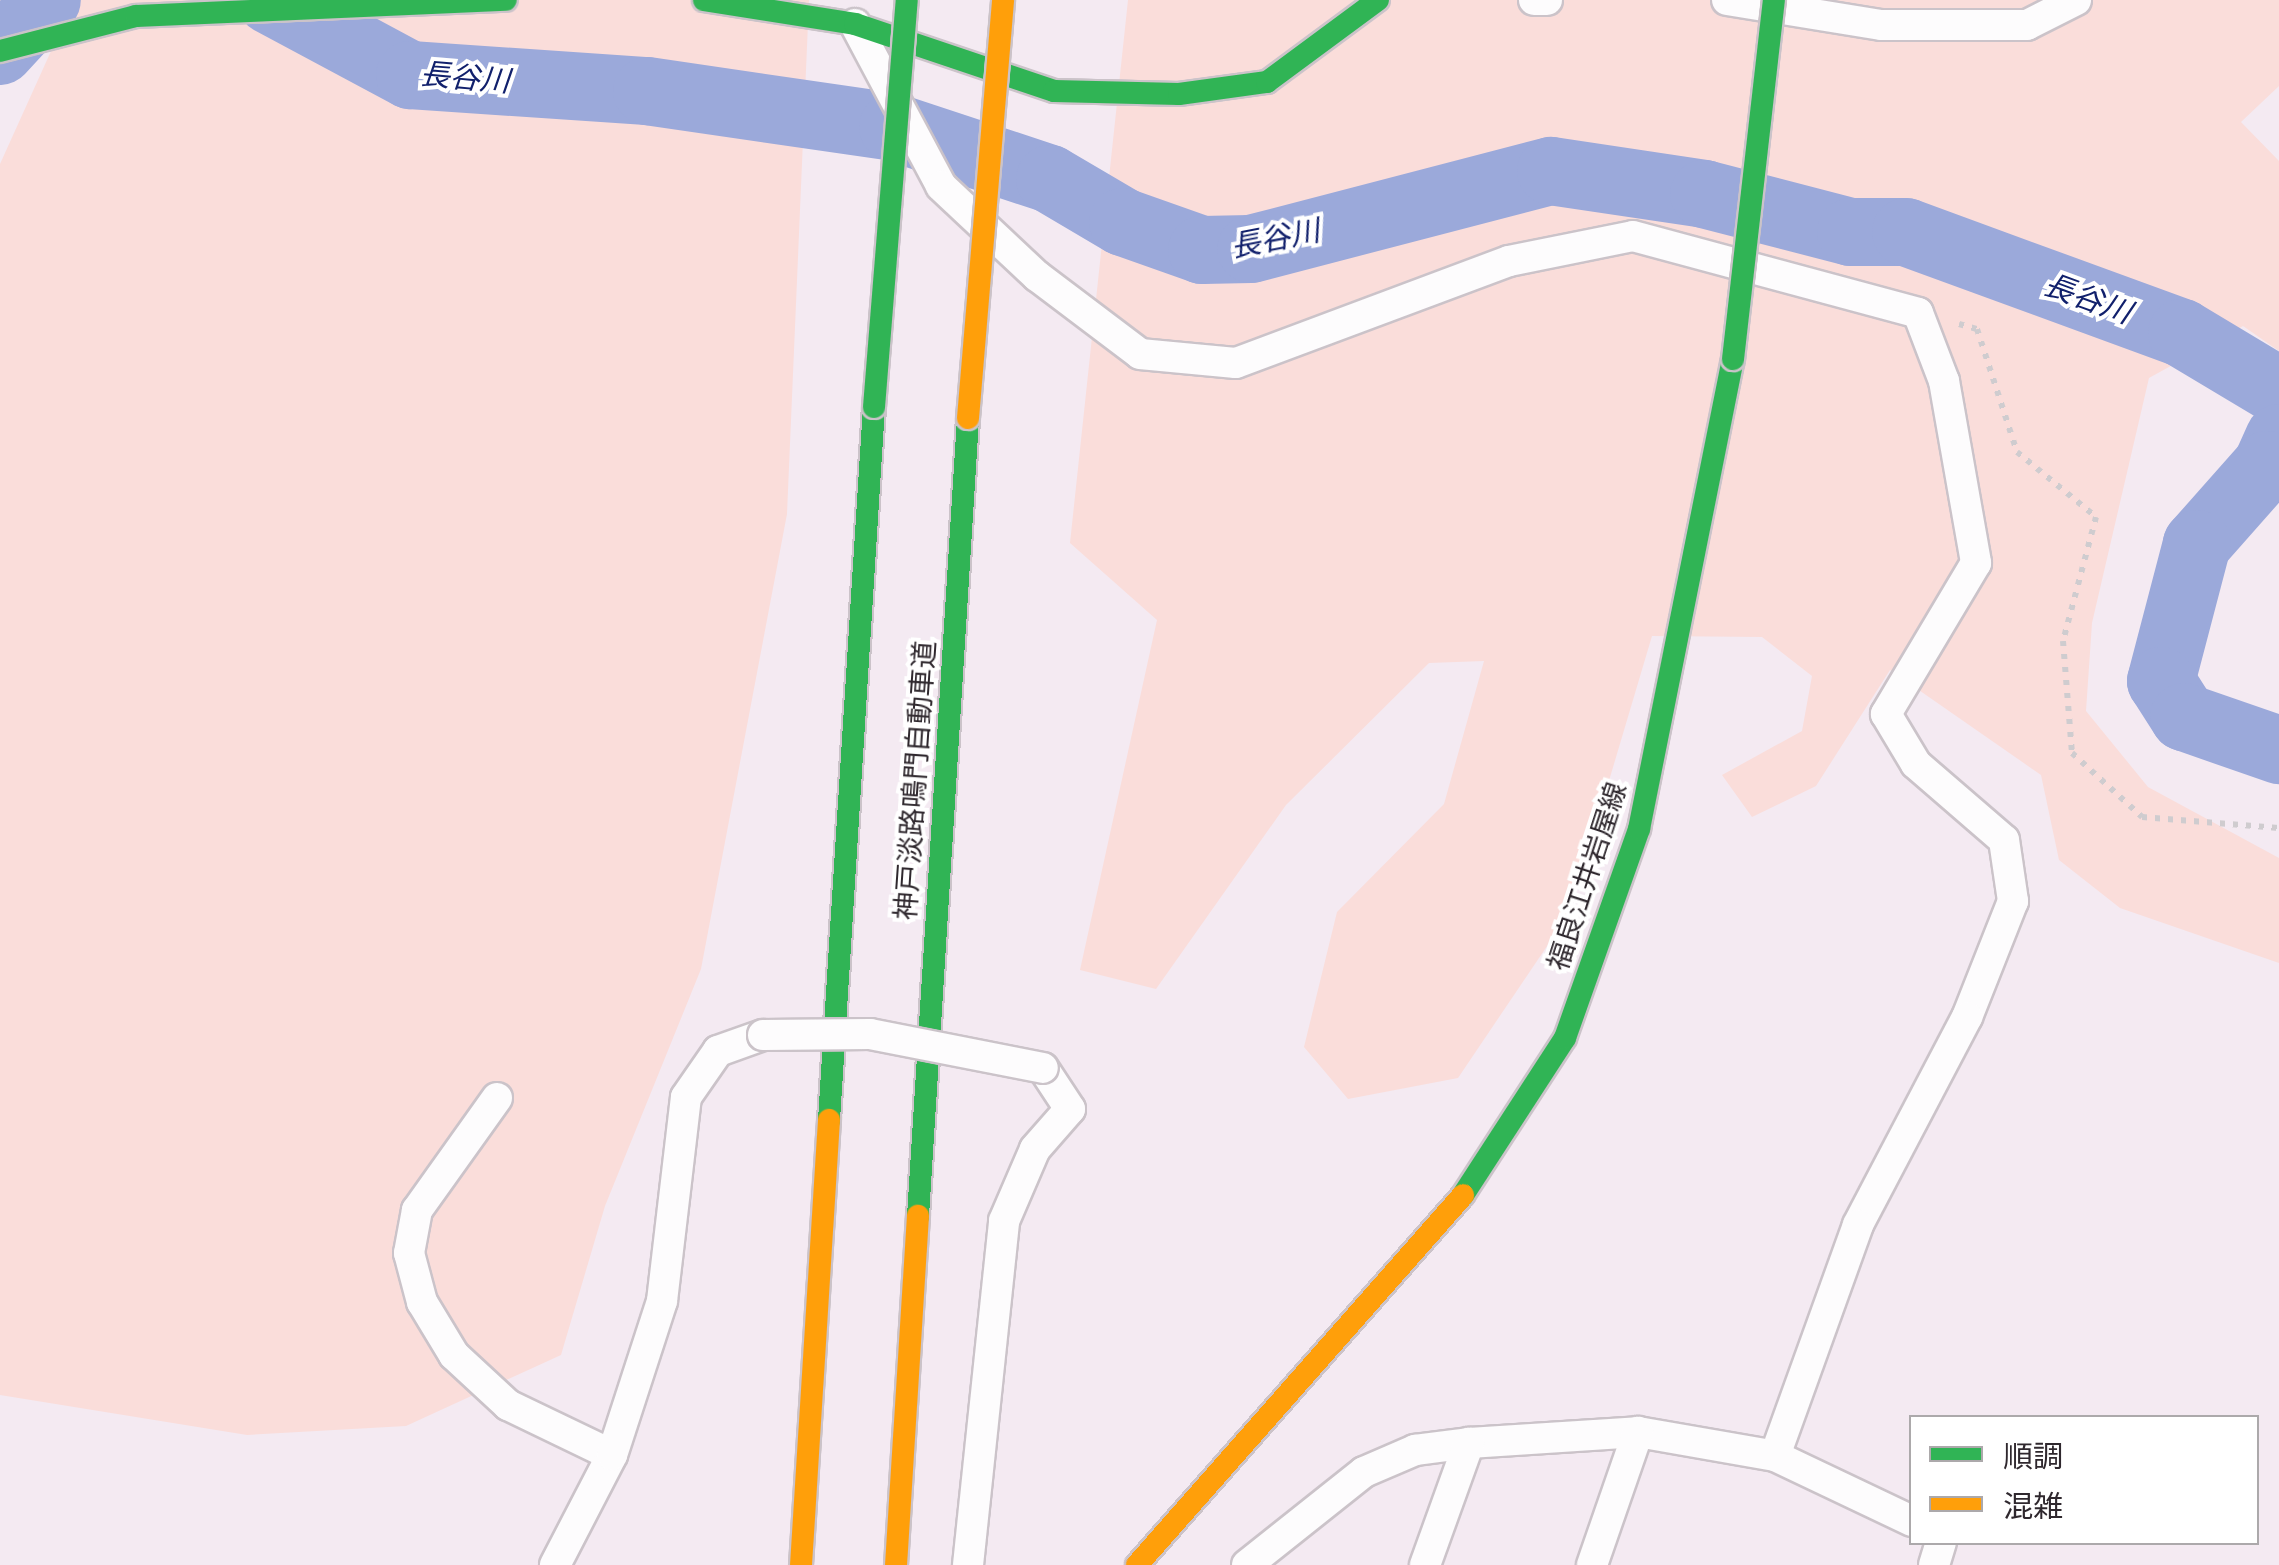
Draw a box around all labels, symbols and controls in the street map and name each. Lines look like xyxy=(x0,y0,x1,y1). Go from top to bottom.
water label: 長谷川 xyxy=(419,55,511,99)
water label: 長谷川 xyxy=(1227,212,1323,264)
water label: 長谷川 xyxy=(2040,266,2136,330)
street label: 神戸淡路鳴門自動車道 xyxy=(888,639,942,921)
street label: 福良江井岩屋線 xyxy=(1541,778,1633,974)
legend xyxy=(1909,1415,2259,1545)
text: 順調 xyxy=(2003,1436,2063,1475)
text: 混雑 xyxy=(2003,1486,2063,1525)

